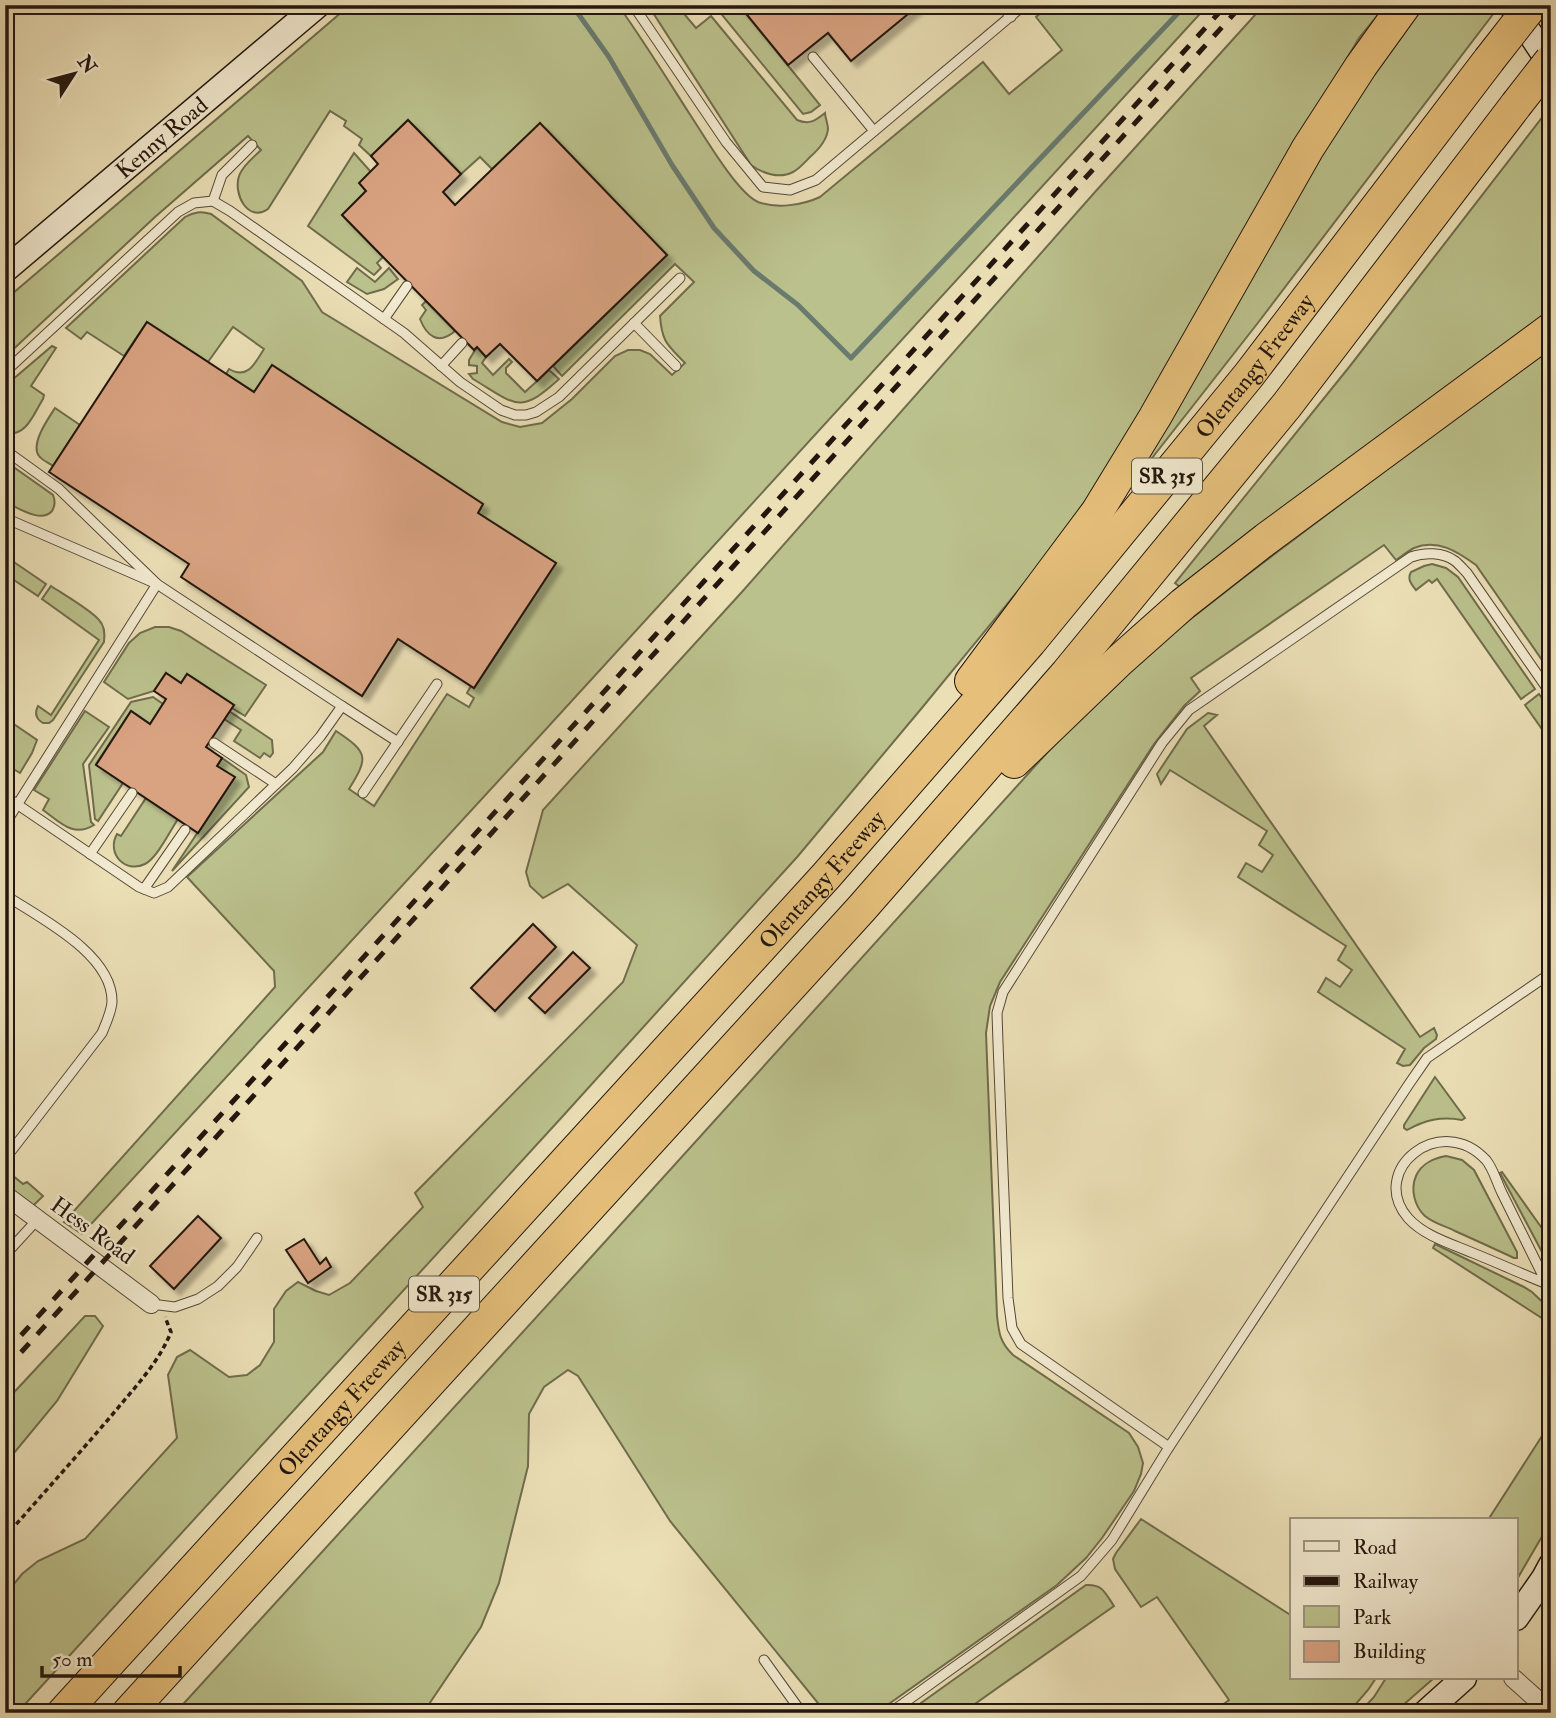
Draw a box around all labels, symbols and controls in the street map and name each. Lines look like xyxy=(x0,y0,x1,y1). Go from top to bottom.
north arrow xyxy=(38,38,108,108)
text: N xyxy=(72,50,102,79)
street label: Kenny Road xyxy=(110,91,214,185)
street label: Olentangy Freeway xyxy=(1189,287,1321,444)
road number: SR 315 xyxy=(1132,458,1202,494)
street label: Olentangy Freeway xyxy=(753,804,892,955)
street label: Hess Road xyxy=(45,1190,140,1271)
road number: SR 315 xyxy=(409,1276,479,1312)
street label: Olentangy Freeway xyxy=(272,1333,412,1483)
legend xyxy=(1290,1518,1518,1680)
text: Road xyxy=(1353,1534,1398,1561)
text: Railway xyxy=(1353,1568,1419,1595)
text: Park xyxy=(1353,1604,1391,1631)
scale bar xyxy=(42,1634,180,1678)
text: Building xyxy=(1353,1638,1426,1665)
text: 50 m xyxy=(52,1646,93,1673)

